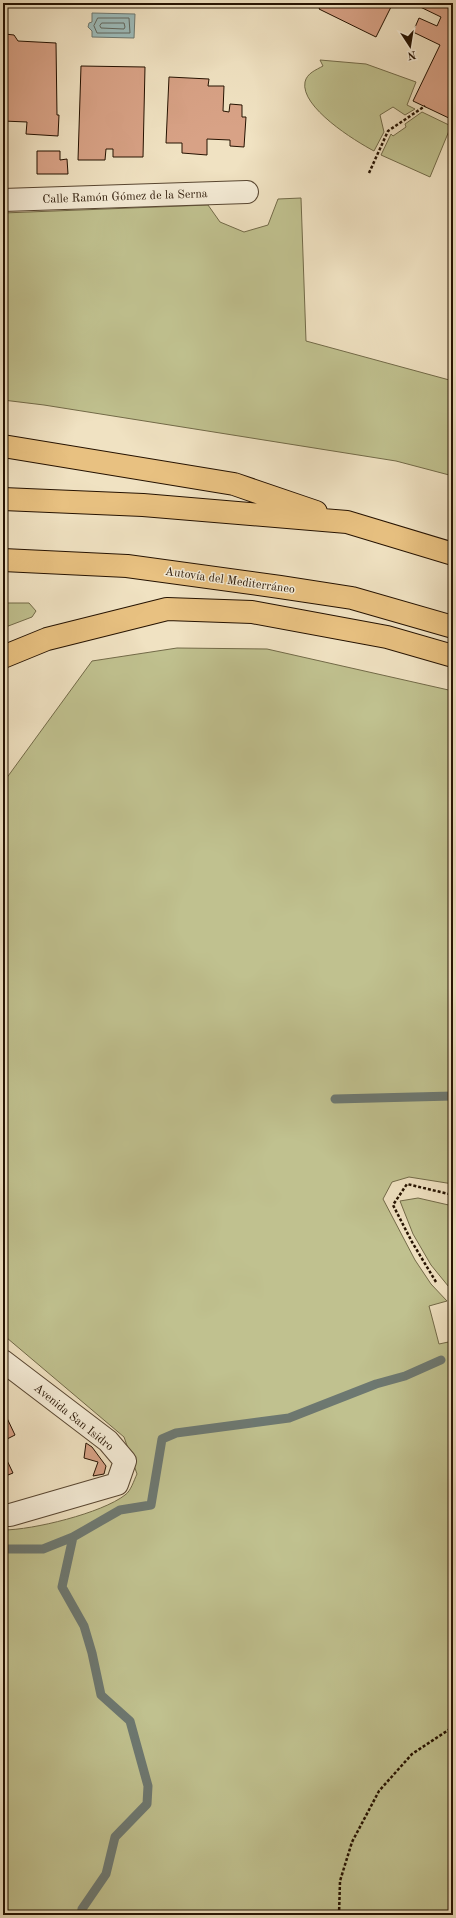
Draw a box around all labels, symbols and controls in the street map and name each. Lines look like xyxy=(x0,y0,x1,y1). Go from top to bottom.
north arrow xyxy=(390,26,430,66)
text: N xyxy=(406,48,417,61)
street label: Calle Ramón Gómez de la Serna xyxy=(42,188,208,206)
street label: Autovía del Mediterráneo xyxy=(164,566,296,596)
street label: Avenida San Isidro xyxy=(31,1382,115,1453)

